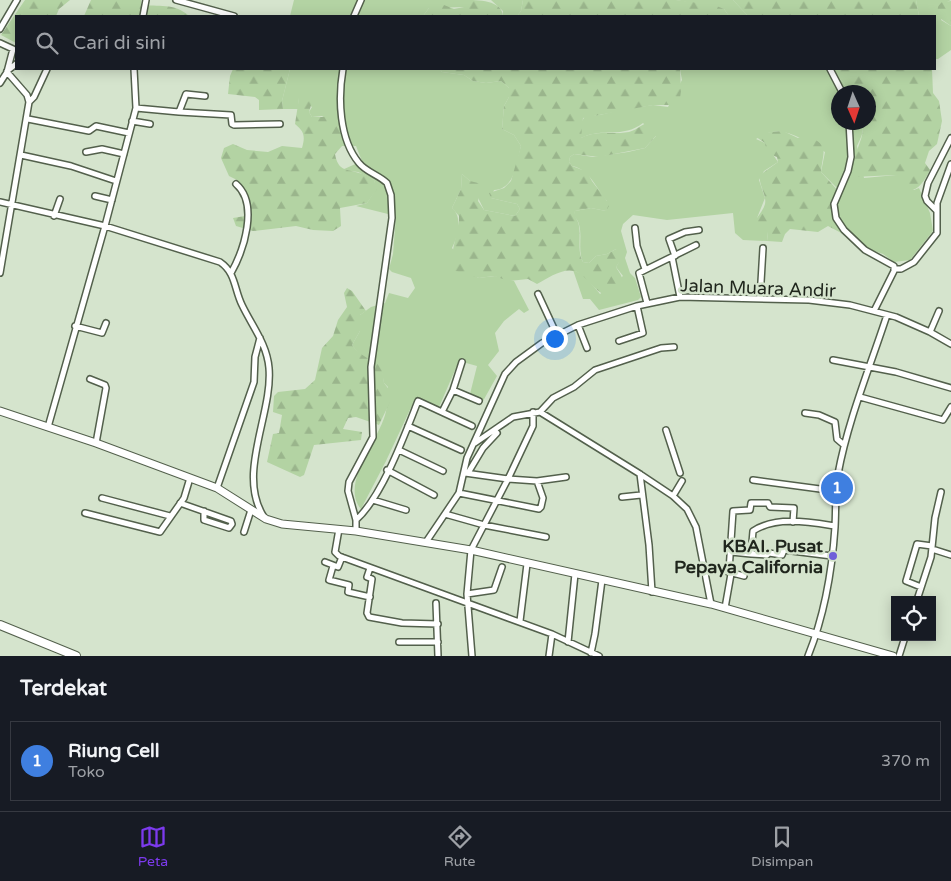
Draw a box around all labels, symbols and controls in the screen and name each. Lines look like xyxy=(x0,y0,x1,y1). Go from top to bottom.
search box xyxy=(15,15,936,70)
icon: search xyxy=(33,29,61,57)
text: Cari di sini xyxy=(73,32,166,54)
north arrow xyxy=(831,85,876,130)
street label: Jalan Muara Andir xyxy=(680,274,836,302)
your location xyxy=(542,326,568,352)
pin: 1 xyxy=(821,469,853,507)
place label: KBAI. Pusat Pepaya California xyxy=(674,535,823,578)
marker: KBAI. Pusat Pepaya California xyxy=(827,550,839,562)
map controls xyxy=(891,596,936,641)
button: locate xyxy=(891,596,936,641)
text: Terdekat xyxy=(20,676,107,701)
text: Riung Cell xyxy=(68,740,159,762)
text: 1 xyxy=(32,751,42,771)
text: 370 m xyxy=(881,751,930,771)
text: Toko xyxy=(68,762,105,782)
tab: Peta xyxy=(138,823,168,870)
tab: Rute xyxy=(444,823,475,870)
tab: Disimpan xyxy=(751,823,813,870)

